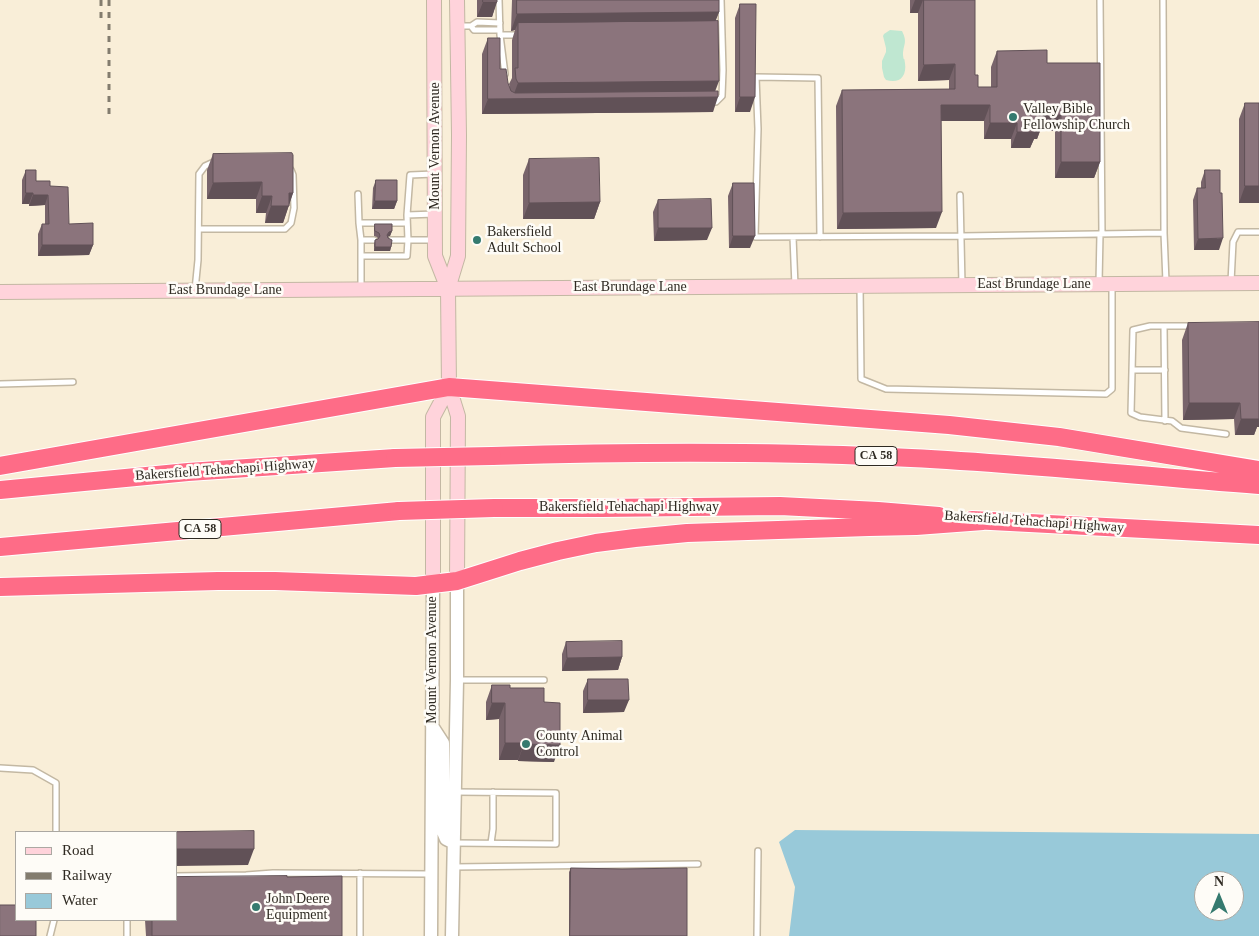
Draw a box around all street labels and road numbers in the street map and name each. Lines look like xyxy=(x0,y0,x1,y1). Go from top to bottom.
street label: Mount Vernon Avenue xyxy=(427,82,443,210)
street label: East Brundage Lane xyxy=(977,276,1091,292)
street label: East Brundage Lane xyxy=(573,279,687,295)
street label: East Brundage Lane xyxy=(168,282,282,298)
road number: CA 58 xyxy=(855,446,897,466)
street label: Bakersfield Tehachapi Highway xyxy=(135,455,315,485)
street label: Bakersfield Tehachapi Highway xyxy=(539,499,719,515)
street label: Bakersfield Tehachapi Highway xyxy=(944,507,1124,537)
road number: CA 58 xyxy=(179,520,221,538)
street label: Mount Vernon Avenue xyxy=(424,596,440,724)

